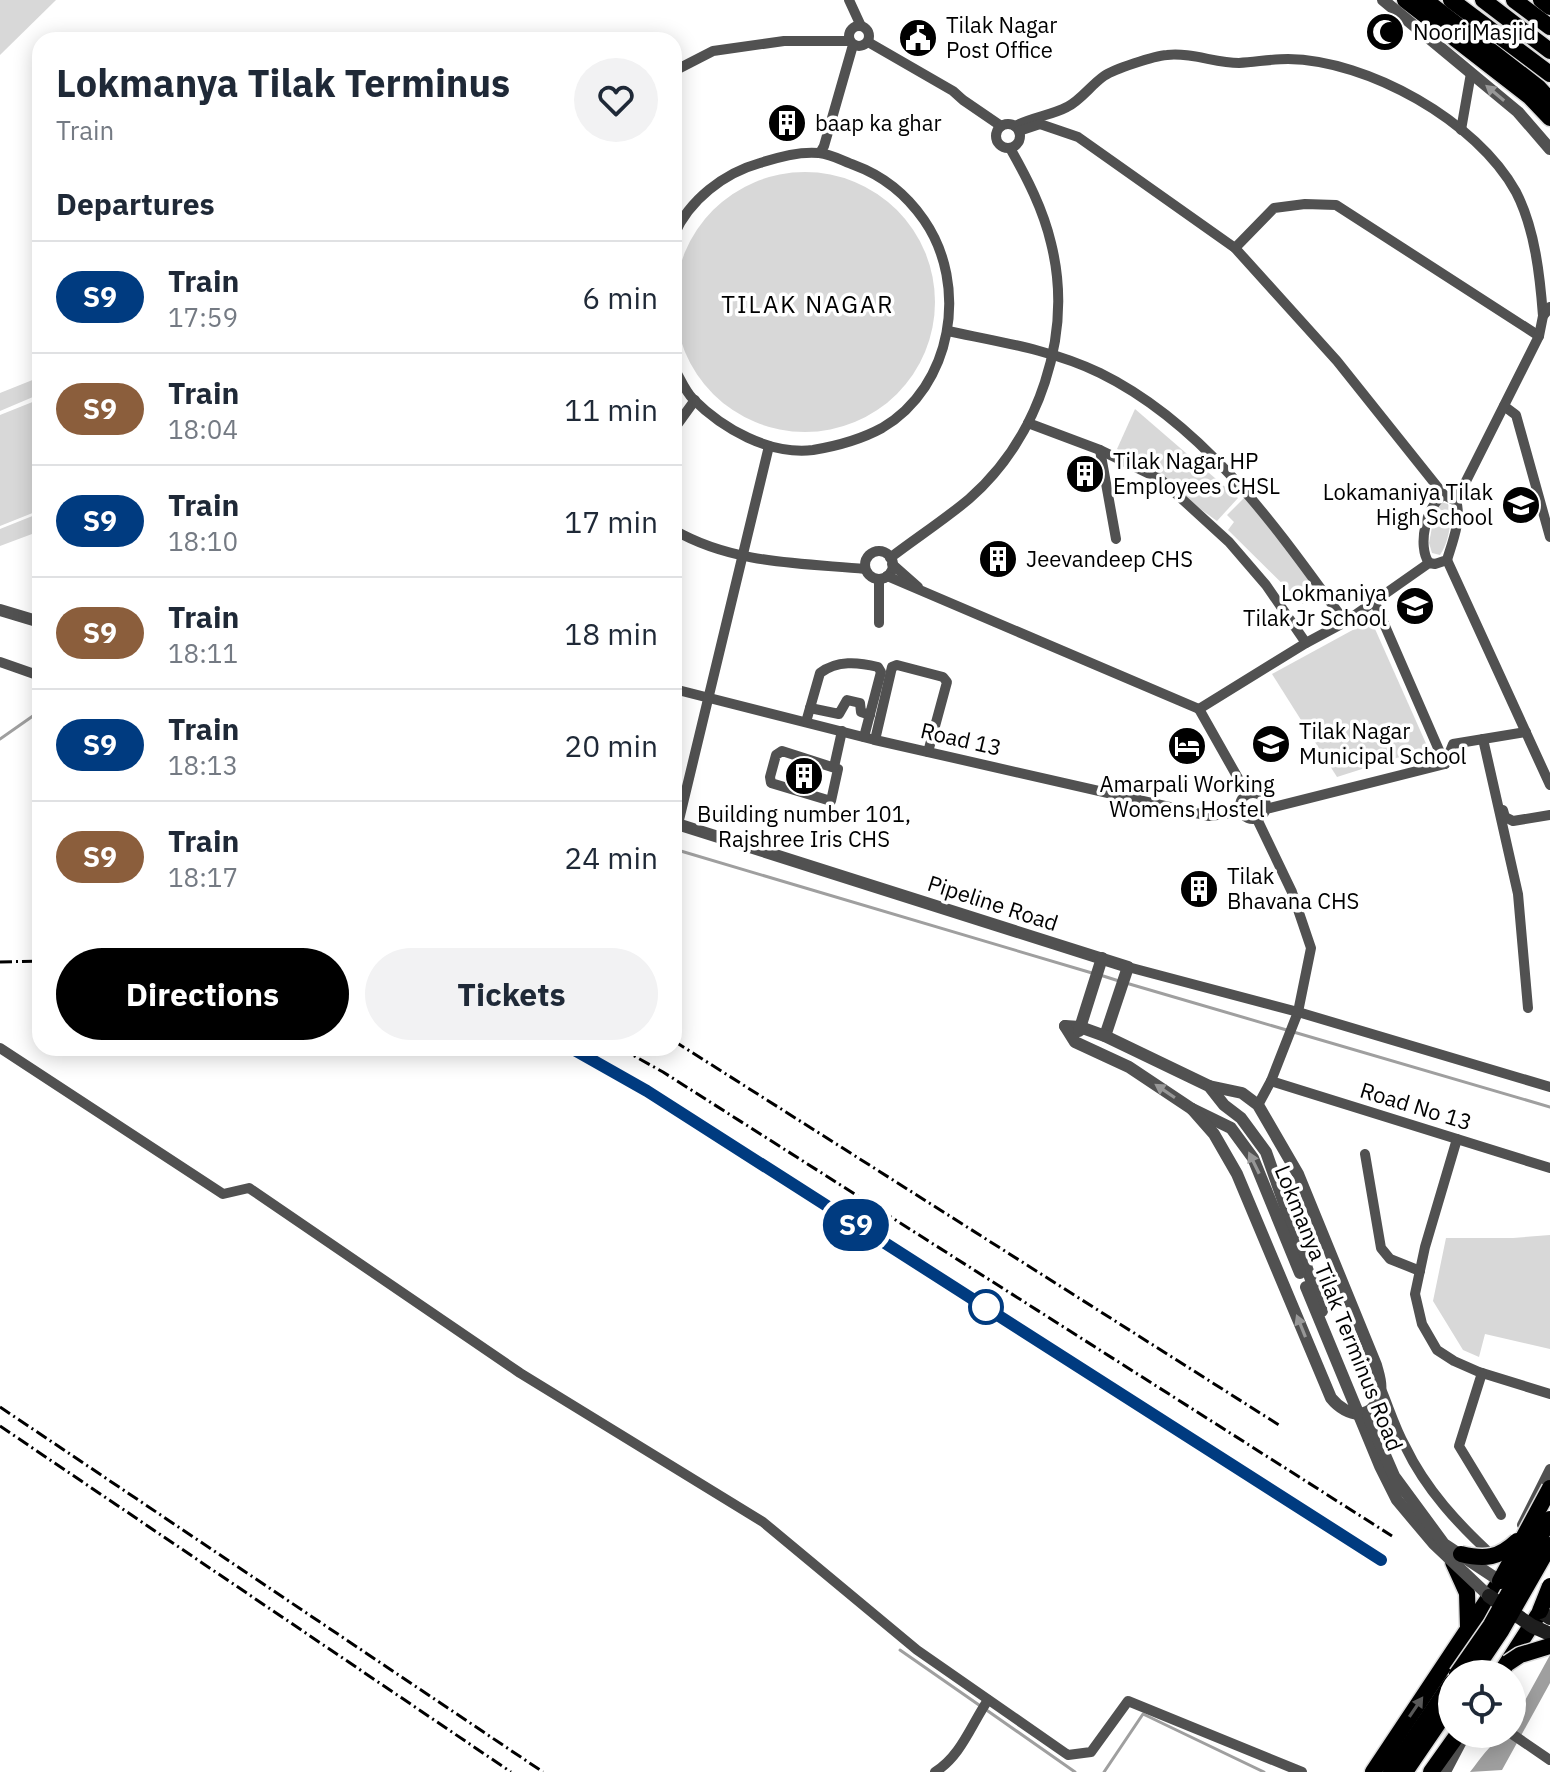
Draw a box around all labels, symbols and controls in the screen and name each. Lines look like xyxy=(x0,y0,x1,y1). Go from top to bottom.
place label: Tilak Nagar Post Office xyxy=(946,10,1057,64)
mosque icon: Noori Masjid xyxy=(1364,11,1406,53)
public building icon: Tilak Nagar Post Office xyxy=(897,17,939,59)
place label: Noori Masjid xyxy=(1413,17,1536,46)
text: Lokmanya Tilak Terminus xyxy=(56,58,510,107)
button: heart xyxy=(574,58,658,142)
one-way arrow xyxy=(1486,85,1506,102)
building icon: baap ka ghar xyxy=(766,102,808,144)
place label: baap ka ghar xyxy=(815,108,942,137)
text: Train xyxy=(56,113,114,147)
text: Departures xyxy=(56,184,215,223)
text: Train xyxy=(168,261,239,300)
text: S9 xyxy=(83,278,117,315)
text: 6 min xyxy=(582,278,658,317)
district label: TILAK NAGAR xyxy=(721,288,895,320)
text: 17:59 xyxy=(168,300,238,334)
text: Train xyxy=(168,373,239,412)
text: S9 xyxy=(83,390,117,427)
text: 11 min xyxy=(564,390,658,429)
text: 18:04 xyxy=(168,412,238,446)
place label: Tilak Nagar HP Employees CHSL xyxy=(1113,446,1280,500)
building icon: Tilak Nagar HP Employees CHSL xyxy=(1064,453,1106,495)
place label: Lokamaniya Tilak High School xyxy=(1323,477,1493,531)
school or university icon: Lokamaniya Tilak High School xyxy=(1500,484,1542,526)
text: Train xyxy=(168,485,239,524)
text: S9 xyxy=(83,502,117,539)
text: 17 min xyxy=(564,502,658,541)
text: 18:10 xyxy=(168,524,238,558)
building icon: Jeevandeep CHS xyxy=(977,538,1019,580)
place label: Jeevandeep CHS xyxy=(1026,544,1193,573)
place label: Lokmaniya Tilak Jr School xyxy=(1243,578,1387,632)
school or university icon: Lokmaniya Tilak Jr School xyxy=(1394,585,1436,627)
text: Train xyxy=(168,597,239,636)
text: S9 xyxy=(83,614,117,651)
text: 18 min xyxy=(564,614,658,653)
text: 18:11 xyxy=(168,636,238,670)
text: Train xyxy=(168,709,239,748)
street label: Road 13 xyxy=(918,715,1004,762)
place label: Tilak Nagar Municipal School xyxy=(1299,716,1467,770)
school or university icon: Tilak Nagar Municipal School xyxy=(1250,723,1292,765)
hotel icon: Amarpali Working Womens Hostel xyxy=(1166,725,1208,767)
text: S9 xyxy=(83,726,117,763)
text: 20 min xyxy=(564,726,658,765)
text: 18:13 xyxy=(168,748,238,782)
building icon: Building number 101, Rajshree Iris CHS xyxy=(783,755,825,797)
place label: Amarpali Working Womens Hostel xyxy=(1099,769,1275,823)
place label: Building number 101, Rajshree Iris CHS xyxy=(697,799,911,853)
text: Train xyxy=(168,821,239,860)
text: S9 xyxy=(83,838,117,875)
text: 24 min xyxy=(564,838,658,877)
text: 18:17 xyxy=(168,860,238,894)
place label: Tilak Bhavana CHS xyxy=(1227,861,1359,915)
street label: Pipeline Road xyxy=(924,868,1062,937)
building icon: Tilak Bhavana CHS xyxy=(1178,868,1220,910)
button: Directions xyxy=(56,948,349,1040)
button: Tickets xyxy=(365,948,658,1040)
street label: Road No 13 xyxy=(1357,1075,1475,1136)
one-way arrow xyxy=(1154,1084,1175,1099)
one-way arrow xyxy=(1248,1151,1261,1174)
street label: Lokmanya Tilak Terminus Road xyxy=(1269,1161,1410,1455)
line badge: S9 xyxy=(820,1199,892,1251)
text: S9 xyxy=(839,1206,873,1243)
unlabelled marker xyxy=(969,1290,1003,1324)
one-way arrow xyxy=(1294,1314,1307,1338)
map controls xyxy=(1438,1660,1526,1748)
button: locate xyxy=(1438,1660,1526,1748)
one-way arrow xyxy=(1408,1696,1422,1718)

